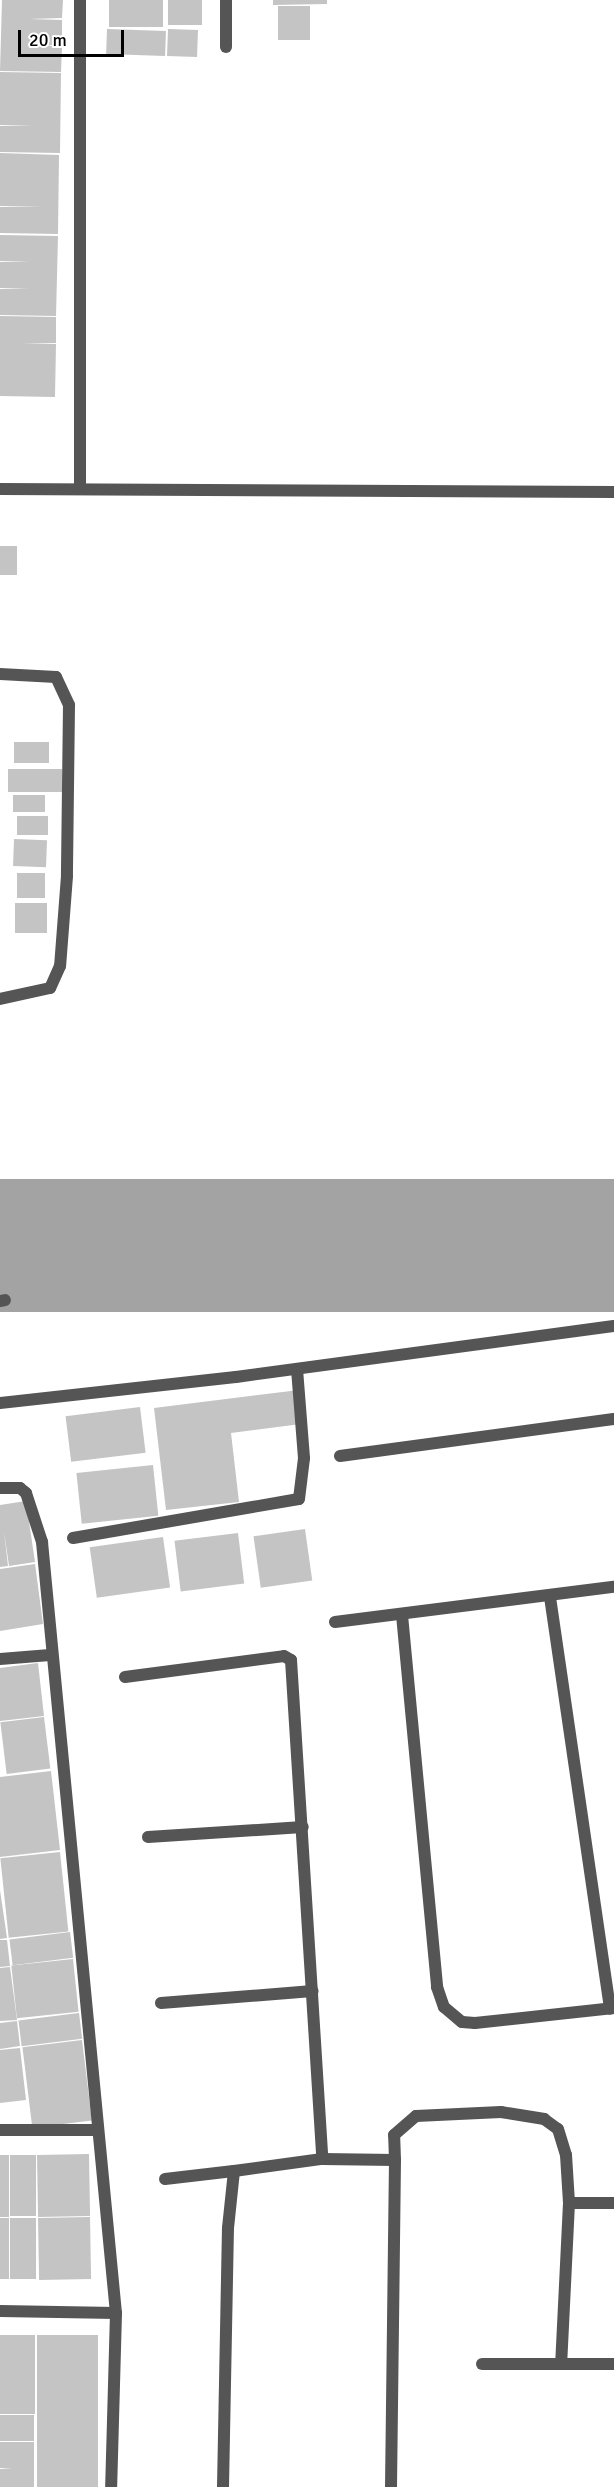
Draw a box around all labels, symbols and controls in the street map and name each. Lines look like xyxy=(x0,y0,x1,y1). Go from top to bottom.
scale bar xyxy=(21,18,128,56)
text: 20 m xyxy=(29,29,67,51)

